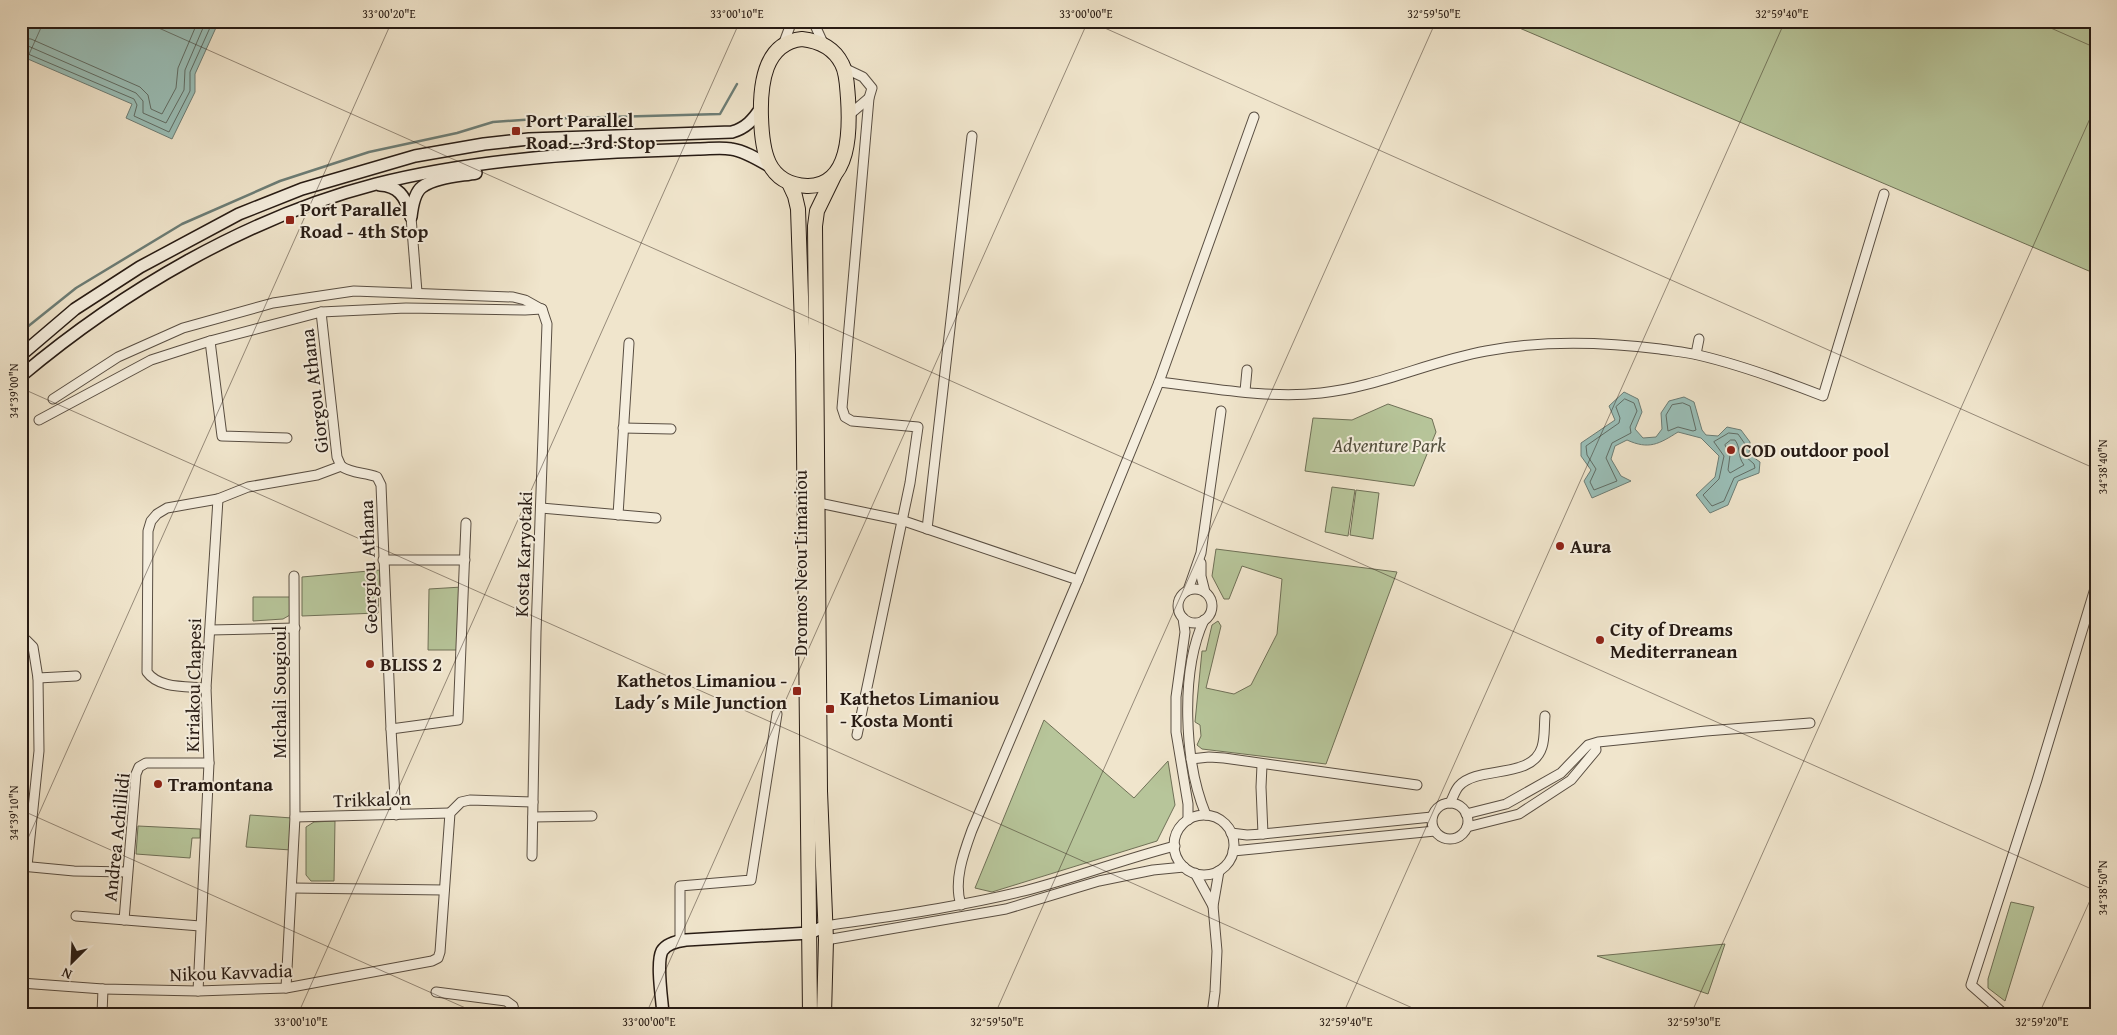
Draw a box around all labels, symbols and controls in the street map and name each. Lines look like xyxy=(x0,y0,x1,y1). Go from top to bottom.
text: 33°00'20"E xyxy=(362,5,416,22)
text: 33°00'10"E xyxy=(710,5,764,22)
text: 33°00'00"E xyxy=(1059,5,1113,22)
text: 32°59'50"E xyxy=(1407,5,1461,22)
text: 32°59'40"E xyxy=(1755,5,1809,22)
place label: Port Parallel Road - 3rd Stop xyxy=(526,106,656,156)
marker: Port Parallel Road - 3rd Stop xyxy=(510,125,522,137)
place label: Port Parallel Road - 4th Stop xyxy=(300,195,428,245)
marker: Port Parallel Road - 4th Stop xyxy=(284,214,296,226)
street label: Giorgou Athana xyxy=(292,327,336,455)
text: 34°39'00"N xyxy=(5,363,22,419)
park label: Adventure Park xyxy=(1331,431,1446,459)
place label: COD outdoor pool xyxy=(1741,436,1890,464)
text: 34°38'40"N xyxy=(2094,439,2111,495)
marker: COD outdoor pool xyxy=(1725,444,1737,456)
street label: Dromos Neou Limaniou xyxy=(786,469,814,656)
street label: Kosta Karyotaki xyxy=(507,491,539,617)
street label: Georgiou Athana xyxy=(352,499,384,635)
place label: Aura xyxy=(1570,532,1612,560)
marker: Aura xyxy=(1554,540,1566,552)
place label: City of Dreams Mediterranean xyxy=(1610,615,1738,665)
street label: Kiriakou Chapesi xyxy=(178,618,208,752)
street label: Michali Sougioul xyxy=(265,626,293,758)
marker: City of Dreams Mediterranean xyxy=(1594,634,1606,646)
place label: BLISS 2 xyxy=(380,650,442,678)
marker: BLISS 2 xyxy=(364,658,376,670)
place label: Kathetos Limaniou - Lady´s Mile Junction xyxy=(615,666,788,716)
place label: Kathetos Limaniou - Kosta Monti xyxy=(840,684,999,734)
marker: Kathetos Limaniou - Lady´s Mile Junction xyxy=(791,685,803,697)
marker: Kathetos Limaniou - Kosta Monti xyxy=(824,703,836,715)
place label: Tramontana xyxy=(168,770,273,798)
street label: Andrea Achillidi xyxy=(95,771,137,903)
marker: Tramontana xyxy=(152,778,164,790)
street label: Trikkalon xyxy=(333,784,412,814)
text: 34°39'10"N xyxy=(5,785,22,841)
text: 34°38'50"N xyxy=(2094,860,2111,916)
north arrow xyxy=(48,938,98,988)
street label: Nikou Kavvadia xyxy=(169,956,293,988)
text: N xyxy=(58,963,75,985)
text: 33°00'10"E xyxy=(274,1013,328,1030)
text: 33°00'00"E xyxy=(622,1013,676,1030)
text: 32°59'50"E xyxy=(970,1013,1024,1030)
text: 32°59'40"E xyxy=(1319,1013,1373,1030)
text: 32°59'30"E xyxy=(1667,1013,1721,1030)
text: 32°59'20"E xyxy=(2015,1013,2069,1030)

